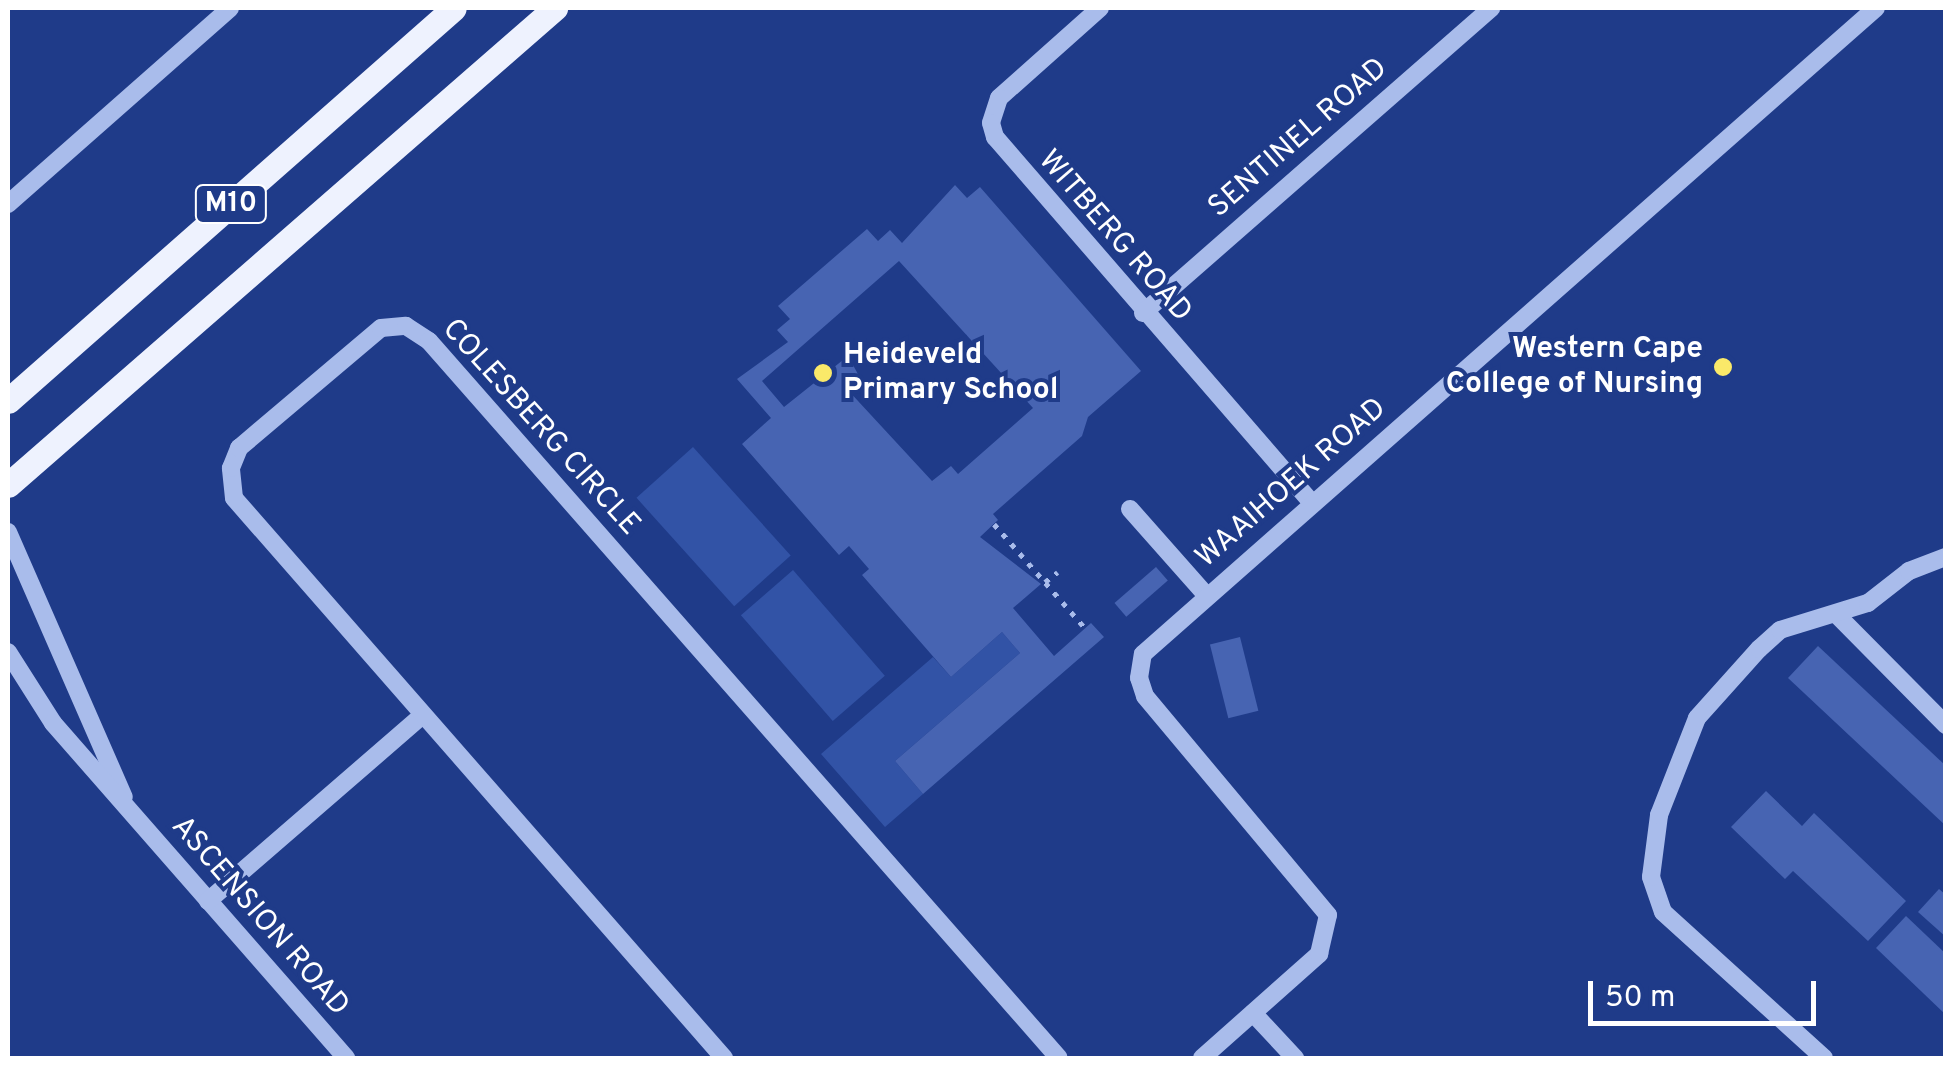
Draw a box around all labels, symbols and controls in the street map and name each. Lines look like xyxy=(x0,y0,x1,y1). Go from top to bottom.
street label: SENTINEL ROAD xyxy=(1202,51,1396,227)
street label: WITBERG ROAD xyxy=(1030,144,1198,330)
road number: M10 xyxy=(194,181,268,227)
street label: COLESBERG CIRCLE xyxy=(433,312,647,544)
place label: Western Cape College of Nursing xyxy=(1446,332,1703,402)
place label: Heideveld Primary School xyxy=(843,338,1058,408)
marker: Western Cape College of Nursing xyxy=(1712,356,1734,378)
marker: Heideveld Primary School xyxy=(812,362,834,384)
street label: WAAIHOEK ROAD xyxy=(1189,391,1395,577)
street label: ASCENSION ROAD xyxy=(162,810,356,1024)
scale bar xyxy=(1593,961,1820,1023)
text: 50 m xyxy=(1605,980,1675,1017)

